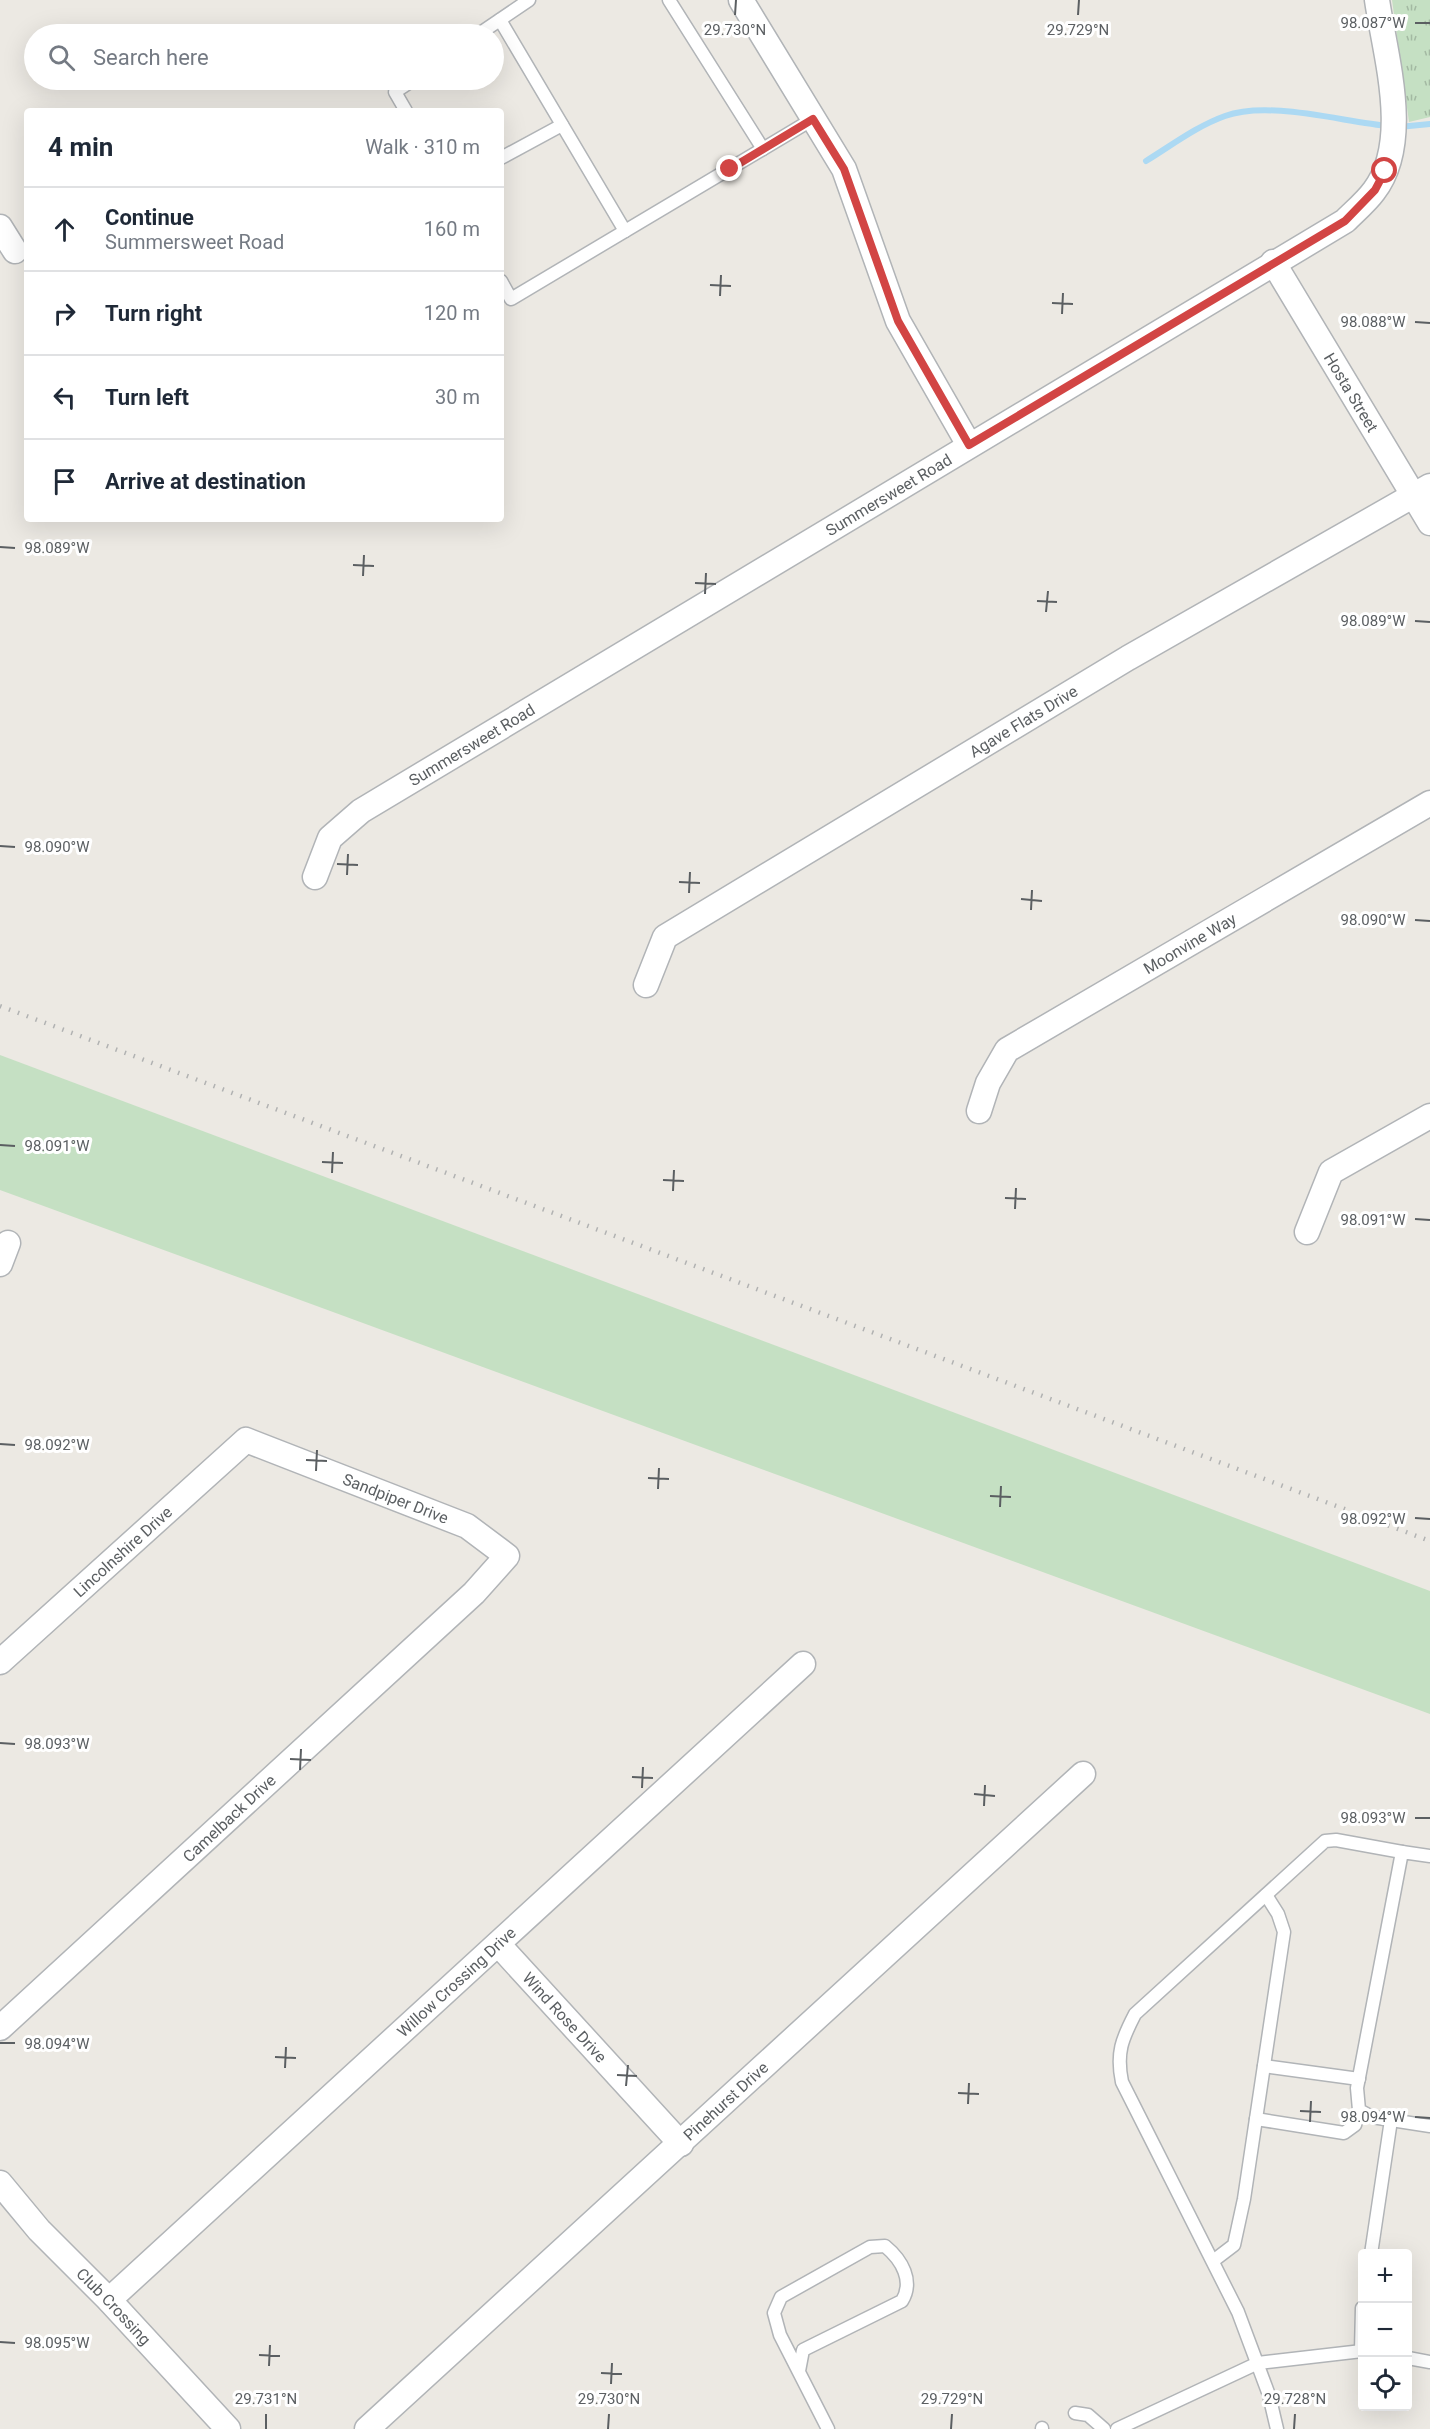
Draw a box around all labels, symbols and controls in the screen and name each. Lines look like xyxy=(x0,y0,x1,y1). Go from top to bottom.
text: 98.087°W xyxy=(1340,14,1406,32)
text: 29.730°N xyxy=(704,21,766,39)
text: 29.729°N xyxy=(1047,21,1109,39)
search box xyxy=(24,24,504,90)
icon: search xyxy=(45,41,78,74)
text: Search here xyxy=(93,45,209,70)
text: 4 min xyxy=(48,132,113,162)
text: Walk · 310 m xyxy=(365,135,480,159)
route end xyxy=(716,155,742,181)
route start xyxy=(1371,157,1397,183)
text: Continue xyxy=(105,205,194,230)
icon: ahead xyxy=(48,213,81,246)
text: 160 m xyxy=(424,217,480,241)
text: Summersweet Road xyxy=(105,230,284,254)
icon: right xyxy=(48,297,81,330)
text: Turn right xyxy=(105,301,202,326)
text: 120 m xyxy=(424,301,480,325)
text: 98.088°W xyxy=(1340,313,1406,331)
street label: Hosta Street xyxy=(1320,350,1382,436)
icon: left xyxy=(48,381,81,414)
text: Turn left xyxy=(105,385,189,410)
text: 30 m xyxy=(435,385,480,409)
street label: Summersweet Road xyxy=(822,450,955,540)
icon: arrive xyxy=(48,465,81,498)
text: Arrive at destination xyxy=(105,469,306,494)
text: 98.089°W xyxy=(24,539,90,557)
text: 98.089°W xyxy=(1340,612,1406,630)
street label: Agave Flats Drive xyxy=(966,682,1081,761)
street label: Summersweet Road xyxy=(406,700,538,790)
text: 98.090°W xyxy=(24,838,90,856)
street label: Moonvine Way xyxy=(1140,909,1240,978)
text: 98.090°W xyxy=(1340,911,1406,929)
text: 98.091°W xyxy=(24,1137,90,1155)
text: 98.091°W xyxy=(1340,1211,1406,1229)
text: 98.092°W xyxy=(24,1436,90,1454)
street label: Sandpiper Drive xyxy=(340,1470,451,1528)
street label: Lincolnshire Drive xyxy=(70,1502,176,1601)
text: 98.092°W xyxy=(1340,1510,1406,1528)
text: 98.093°W xyxy=(24,1735,90,1753)
street label: Camelback Drive xyxy=(179,1771,280,1866)
text: 98.093°W xyxy=(1340,1809,1406,1827)
street label: Willow Crossing Drive xyxy=(393,1923,520,2041)
street label: Wind Rose Drive xyxy=(518,1968,610,2066)
text: 98.094°W xyxy=(24,2035,90,2053)
street label: Pinehurst Drive xyxy=(680,2058,772,2145)
text: 98.094°W xyxy=(1340,2108,1406,2126)
map controls xyxy=(1358,2249,1412,2411)
button: + xyxy=(1358,2249,1412,2303)
street label: Club Crossing xyxy=(72,2264,155,2349)
button: − xyxy=(1358,2303,1412,2357)
text: 98.095°W xyxy=(24,2334,90,2352)
button: locate xyxy=(1358,2357,1412,2411)
text: 29.731°N xyxy=(235,2390,297,2408)
text: 29.730°N xyxy=(578,2390,640,2408)
text: 29.729°N xyxy=(921,2390,983,2408)
text: 29.728°N xyxy=(1264,2390,1326,2408)

